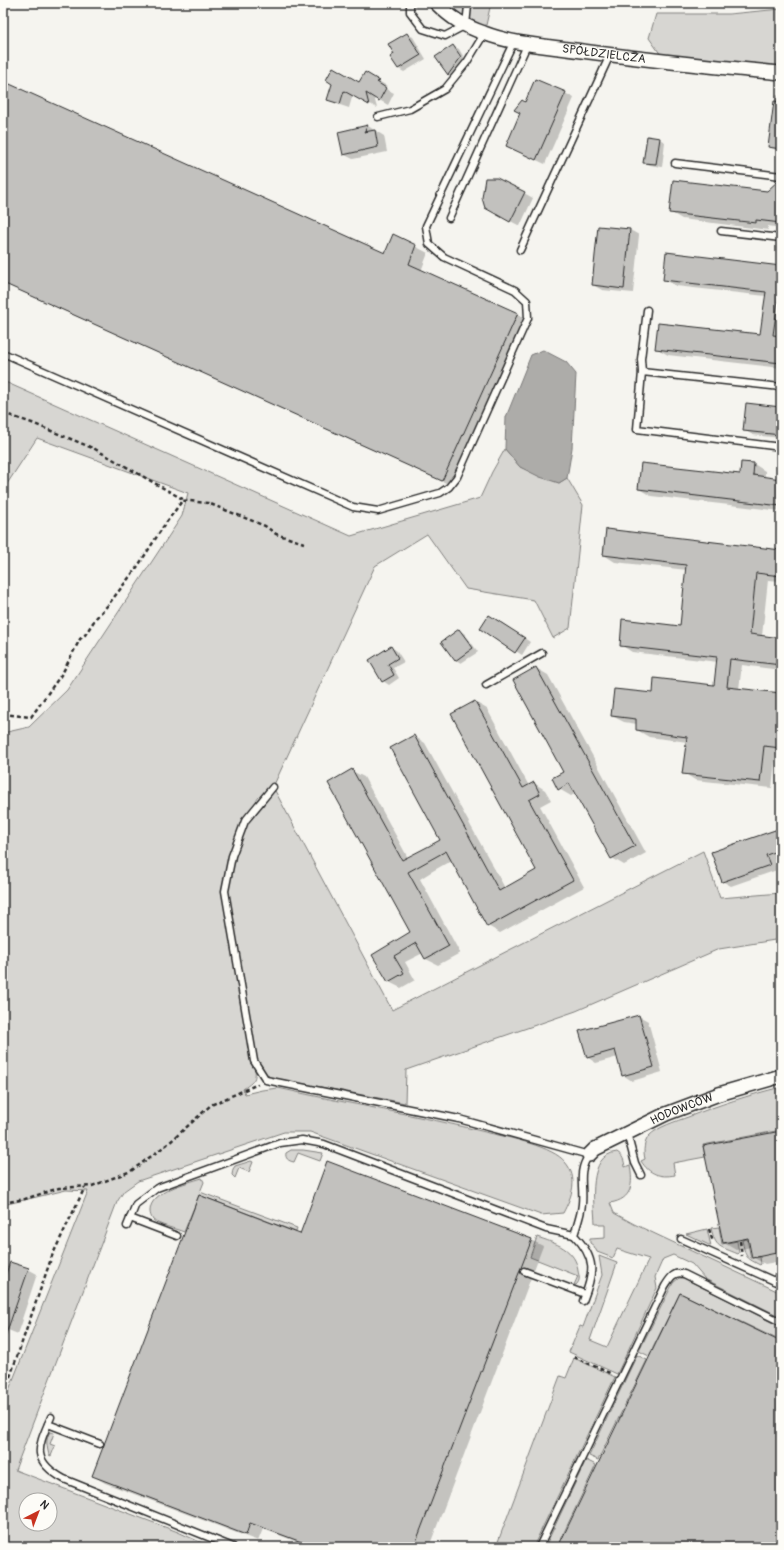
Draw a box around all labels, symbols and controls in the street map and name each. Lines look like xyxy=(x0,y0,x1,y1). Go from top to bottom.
street label: SPÓŁDZIELCZA xyxy=(561,41,647,66)
street label: HODOWCÓW xyxy=(648,1089,715,1128)
north arrow xyxy=(18,1492,58,1532)
text: N xyxy=(37,1498,52,1513)

